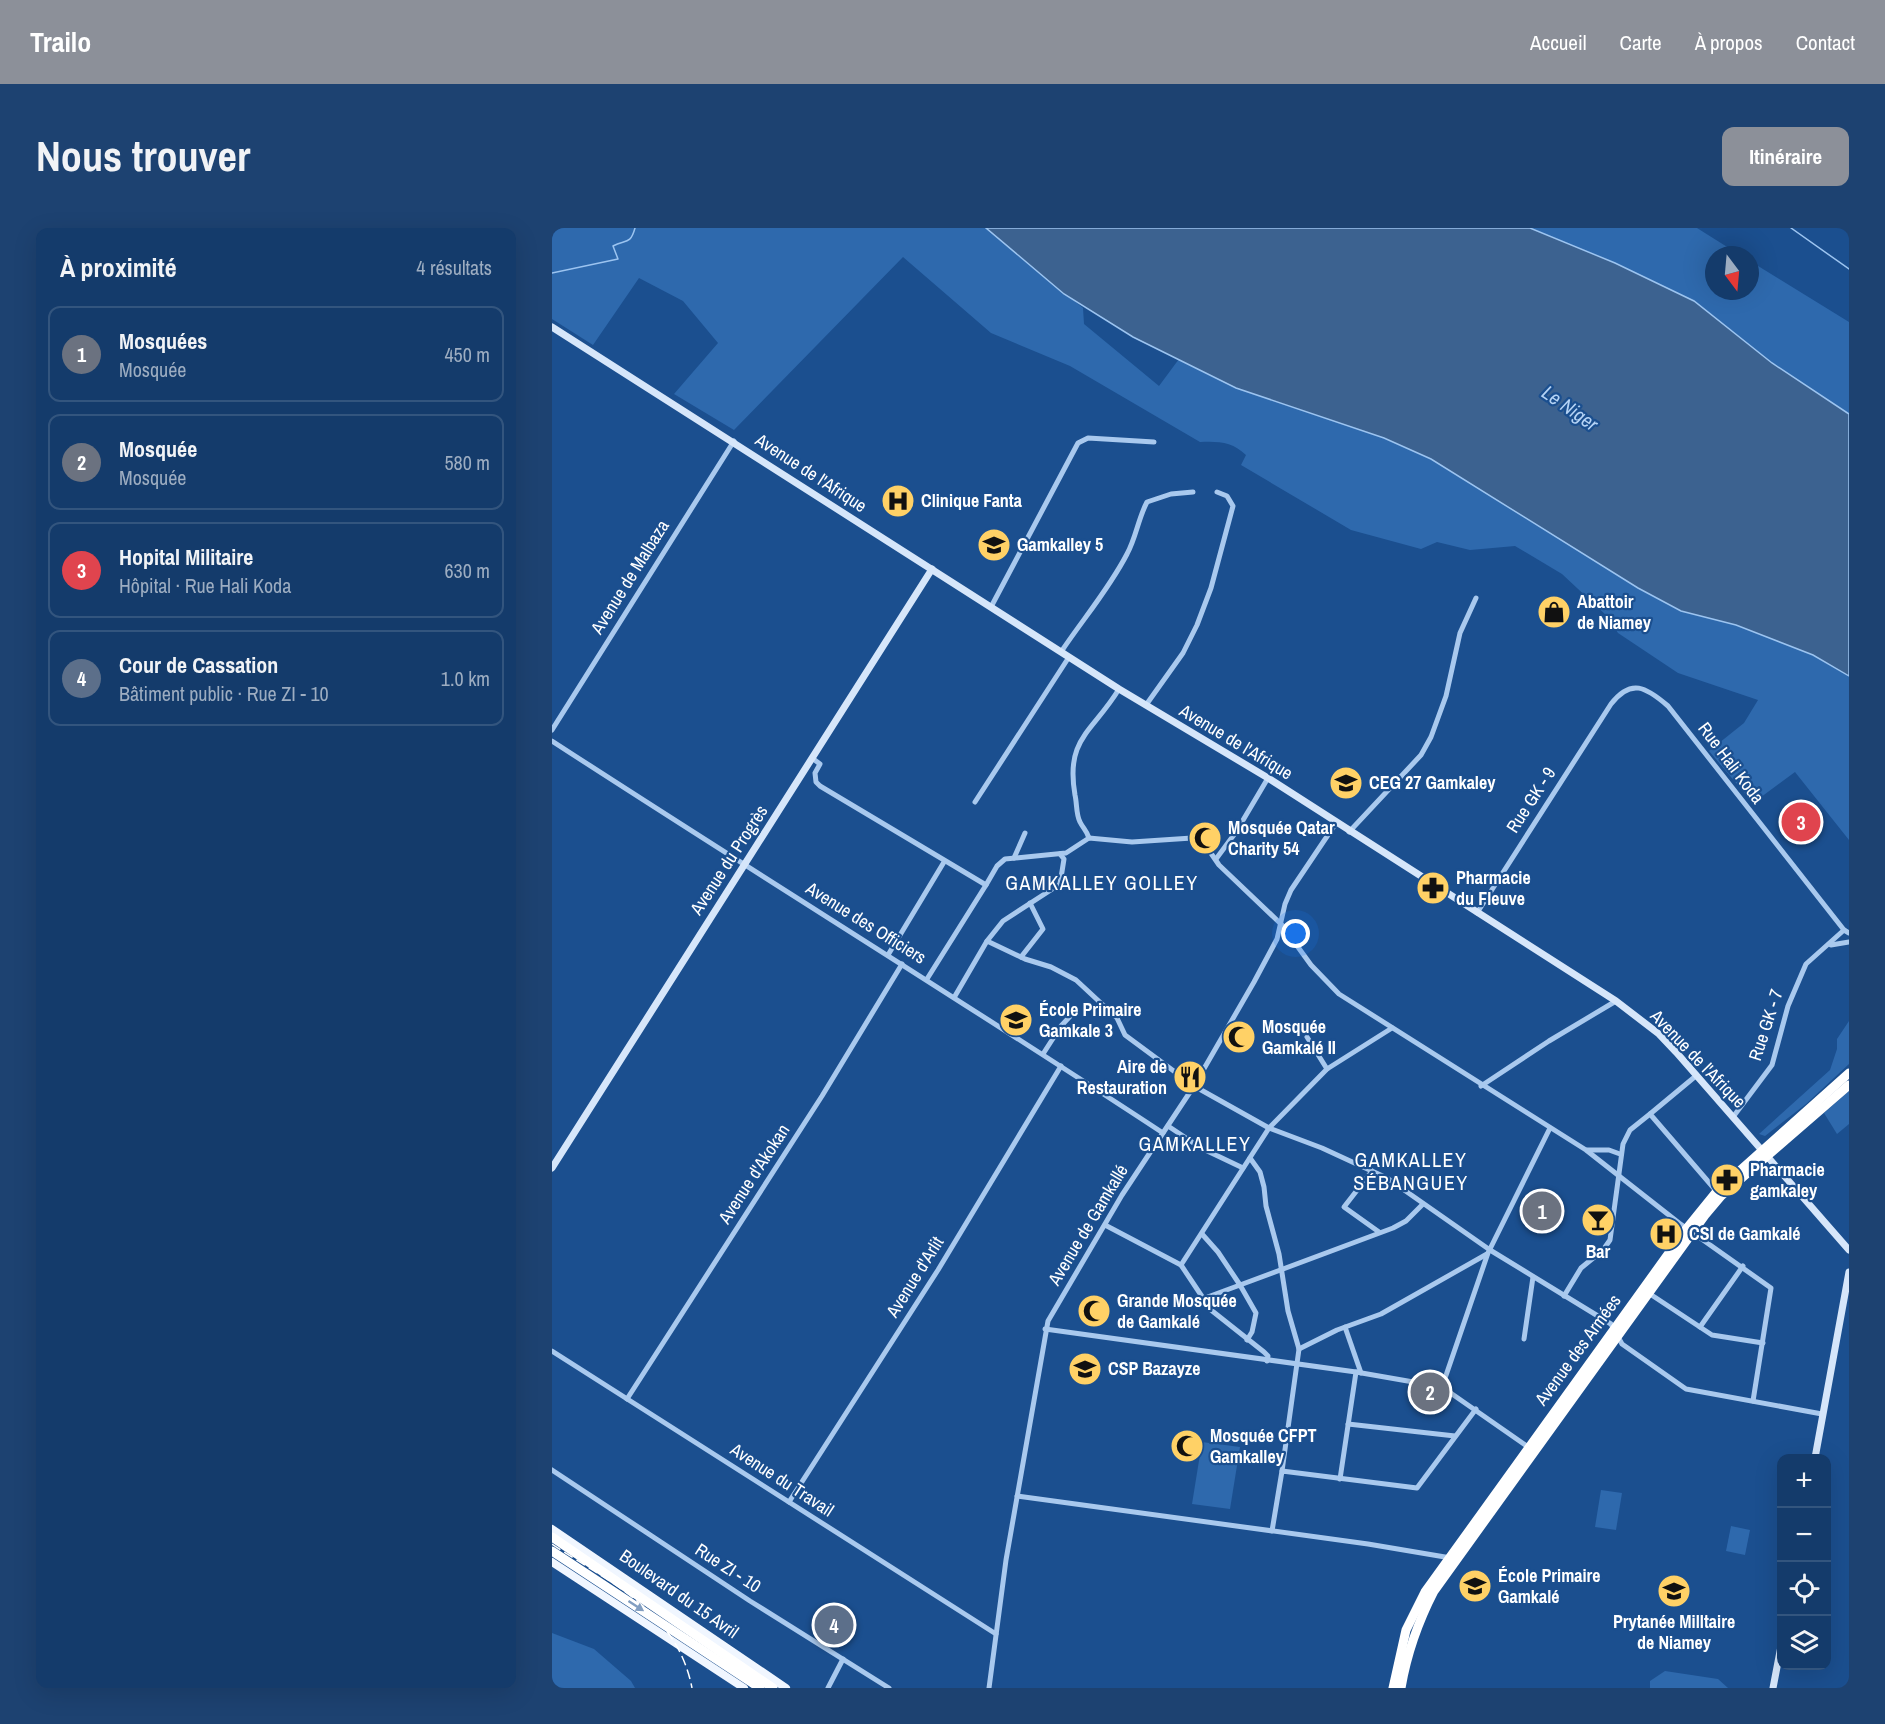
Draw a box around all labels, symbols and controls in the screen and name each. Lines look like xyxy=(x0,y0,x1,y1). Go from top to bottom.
text: Trailo xyxy=(30,23,91,61)
text: Accueil xyxy=(1530,28,1587,57)
text: Carte xyxy=(1620,28,1662,57)
text: À propos xyxy=(1695,28,1763,57)
text: Contact xyxy=(1796,28,1855,57)
button: Itinéraire xyxy=(1722,127,1849,186)
text: Nous trouver xyxy=(36,128,250,184)
north arrow xyxy=(1705,246,1759,300)
text: À proximité xyxy=(60,250,177,285)
text: 4 résultats xyxy=(416,254,492,281)
text: Mosquées xyxy=(119,326,207,356)
text: 1 xyxy=(77,341,86,368)
text: 450 m xyxy=(444,341,490,368)
text: Mosquée xyxy=(119,356,186,383)
water label: Le Niger xyxy=(1537,378,1604,437)
street label: Avenue de l'Afrique xyxy=(750,427,872,518)
text: Mosquée xyxy=(119,434,197,464)
text: 2 xyxy=(77,449,86,476)
text: 580 m xyxy=(444,449,490,476)
text: Mosquée xyxy=(119,464,186,491)
hospital icon: Clinique Fanta xyxy=(880,483,916,519)
place label: Clinique Fanta xyxy=(921,488,1023,513)
street label: Avenue de Malbaza xyxy=(584,515,675,639)
school or university icon: Gamkalley 5 xyxy=(976,527,1012,563)
place label: Gamkalley 5 xyxy=(1017,532,1103,557)
text: Hopital Militaire xyxy=(119,542,253,572)
text: 3 xyxy=(77,557,86,584)
text: 630 m xyxy=(444,557,490,584)
text: Hôpital · Rue Hali Koda xyxy=(119,572,291,599)
place label: Abattoir de Niamey xyxy=(1577,589,1652,635)
shop icon: Abattoir de Niamey xyxy=(1536,594,1572,630)
text: Cour de Cassation xyxy=(119,650,278,680)
text: 4 xyxy=(77,665,86,692)
text: 1.0 km xyxy=(441,665,490,692)
text: Bâtiment public · Rue ZI - 10 xyxy=(119,680,329,707)
street label: Avenue de l'Afrique xyxy=(1174,697,1298,785)
street label: Rue Hali Koda xyxy=(1693,717,1770,809)
street label: Rue GK - 9 xyxy=(1500,762,1561,838)
school or university icon: CEG 27 Gamkaley xyxy=(1328,765,1364,801)
place label: CEG 27 Gamkaley xyxy=(1369,770,1496,795)
street label: Avenue du Progrès xyxy=(683,800,773,920)
pin: 3 xyxy=(1782,800,1820,844)
place label: Mosquée Qatar Charity 54 xyxy=(1228,815,1335,861)
mosque icon: Mosquée Qatar Charity 54 xyxy=(1187,820,1223,856)
place label: Pharmacie du Fleuve xyxy=(1456,865,1531,911)
district label: GAMKALLEY GOLLEY xyxy=(1005,869,1199,896)
pharmacy icon: Pharmacie du Fleuve xyxy=(1415,870,1451,906)
street label: Avenue des Officiers xyxy=(801,875,931,970)
your location xyxy=(1281,919,1310,948)
street label: Rue GK - 7 xyxy=(1742,986,1789,1064)
place label: École Primaire Gamkale 3 xyxy=(1039,997,1142,1043)
school or university icon: École Primaire Gamkale 3 xyxy=(998,1002,1034,1038)
street label: Avenue de l'Afrique xyxy=(1644,1003,1752,1113)
place label: Mosquée Gamkalé II xyxy=(1262,1014,1336,1060)
mosque icon: Mosquée Gamkalé II xyxy=(1221,1019,1257,1055)
place label: Aire de Restauration xyxy=(1077,1054,1167,1100)
restaurant icon: Aire de Restauration xyxy=(1172,1059,1208,1095)
street label: Avenue d'Akokan xyxy=(711,1119,795,1229)
district label: GAMKALLEY xyxy=(1139,1130,1251,1157)
district label: GAMKALLEY SÉBANGUEY xyxy=(1353,1146,1469,1196)
place label: Pharmacie gamkaley xyxy=(1750,1157,1825,1203)
street label: Avenue de Gamkallé xyxy=(1041,1160,1134,1291)
pharmacy icon: Pharmacie gamkaley xyxy=(1709,1162,1745,1198)
pin: 1 xyxy=(1522,1188,1562,1234)
bar icon: Bar xyxy=(1580,1202,1616,1238)
hospital icon: CSI de Gamkalé xyxy=(1648,1216,1684,1252)
place label: CSI de Gamkalé xyxy=(1689,1221,1801,1246)
street label: Avenue d'Arlit xyxy=(879,1231,949,1323)
place label: Bar xyxy=(1586,1239,1611,1264)
place label: Grande Mosquée de Gamkalé xyxy=(1117,1288,1237,1334)
street label: Avenue des Armées xyxy=(1528,1289,1626,1411)
mosque icon: Grande Mosquée de Gamkalé xyxy=(1076,1293,1112,1329)
school or university icon: CSP Bazayze xyxy=(1067,1351,1103,1387)
place label: CSP Bazayze xyxy=(1108,1356,1200,1381)
pin: 2 xyxy=(1410,1370,1450,1414)
place label: Mosquée CFPT Gamkalley xyxy=(1210,1423,1317,1469)
mosque icon: Mosquée CFPT Gamkalley xyxy=(1169,1428,1205,1464)
street label: Avenue du Travail xyxy=(725,1436,839,1522)
map controls xyxy=(1777,1454,1831,1670)
button: + xyxy=(1777,1454,1831,1508)
button: − xyxy=(1777,1508,1831,1562)
street label: Rue ZI - 10 xyxy=(690,1537,766,1598)
street label: Boulevard du 15 Avril xyxy=(615,1543,744,1644)
button: locate xyxy=(1777,1562,1831,1616)
place label: École Primaire Gamkalé xyxy=(1498,1563,1601,1609)
school or university icon: École Primaire Gamkalé xyxy=(1457,1568,1493,1604)
school or university icon: Prytanée Milltaire de Niamey xyxy=(1656,1573,1692,1609)
one-way arrow xyxy=(628,1600,644,1611)
pin: 4 xyxy=(814,1602,854,1648)
place label: Prytanée Milltaire de Niamey xyxy=(1613,1609,1735,1655)
button: layers xyxy=(1777,1616,1831,1670)

